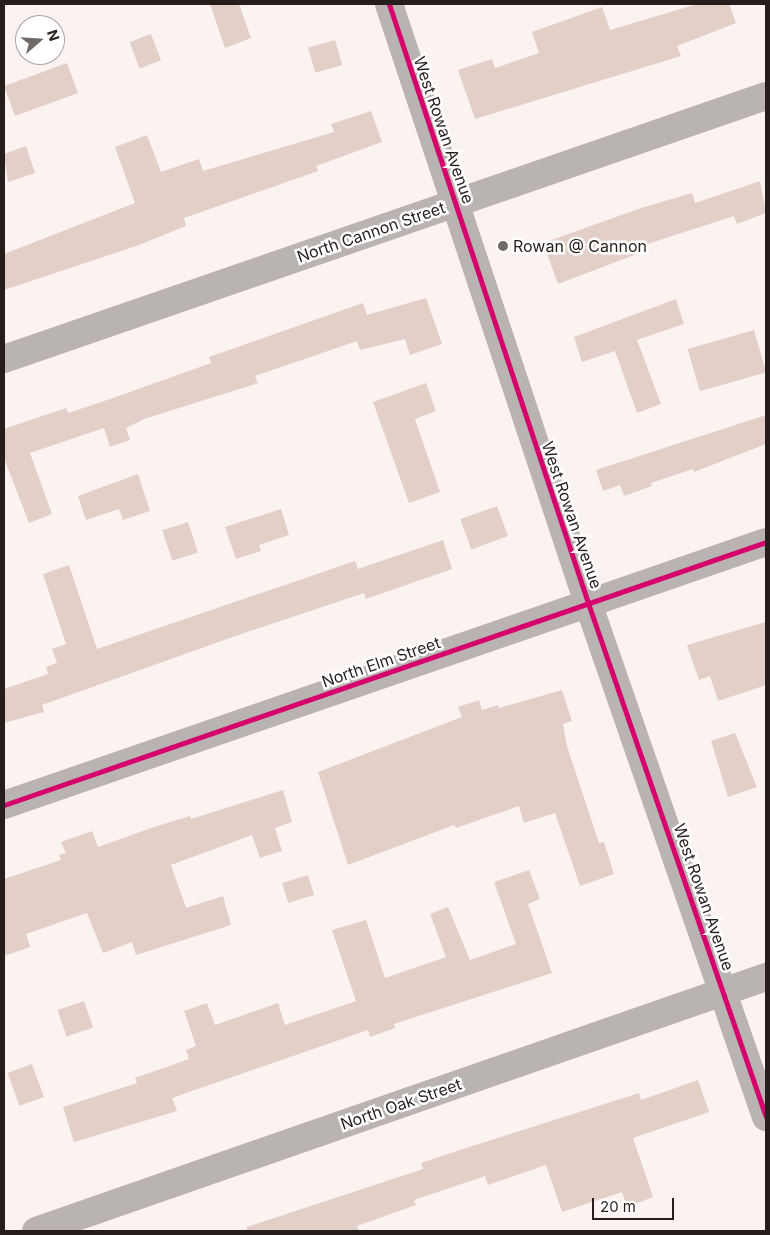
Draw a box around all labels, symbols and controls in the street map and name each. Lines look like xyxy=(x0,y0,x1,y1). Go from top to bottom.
north arrow xyxy=(15,15,65,65)
text: N xyxy=(44,27,63,43)
street label: West Rowan Avenue xyxy=(410,54,478,206)
street label: North Cannon Street xyxy=(294,198,448,266)
place label: Rowan @ Cannon xyxy=(513,236,647,256)
marker: Rowan @ Cannon xyxy=(497,240,509,252)
street label: West Rowan Avenue xyxy=(538,439,606,591)
street label: North Elm Street xyxy=(319,633,443,691)
street label: West Rowan Avenue xyxy=(670,821,738,973)
street label: North Oak Street xyxy=(338,1074,464,1134)
scale bar xyxy=(595,1188,678,1220)
text: 20 m xyxy=(600,1197,636,1216)

